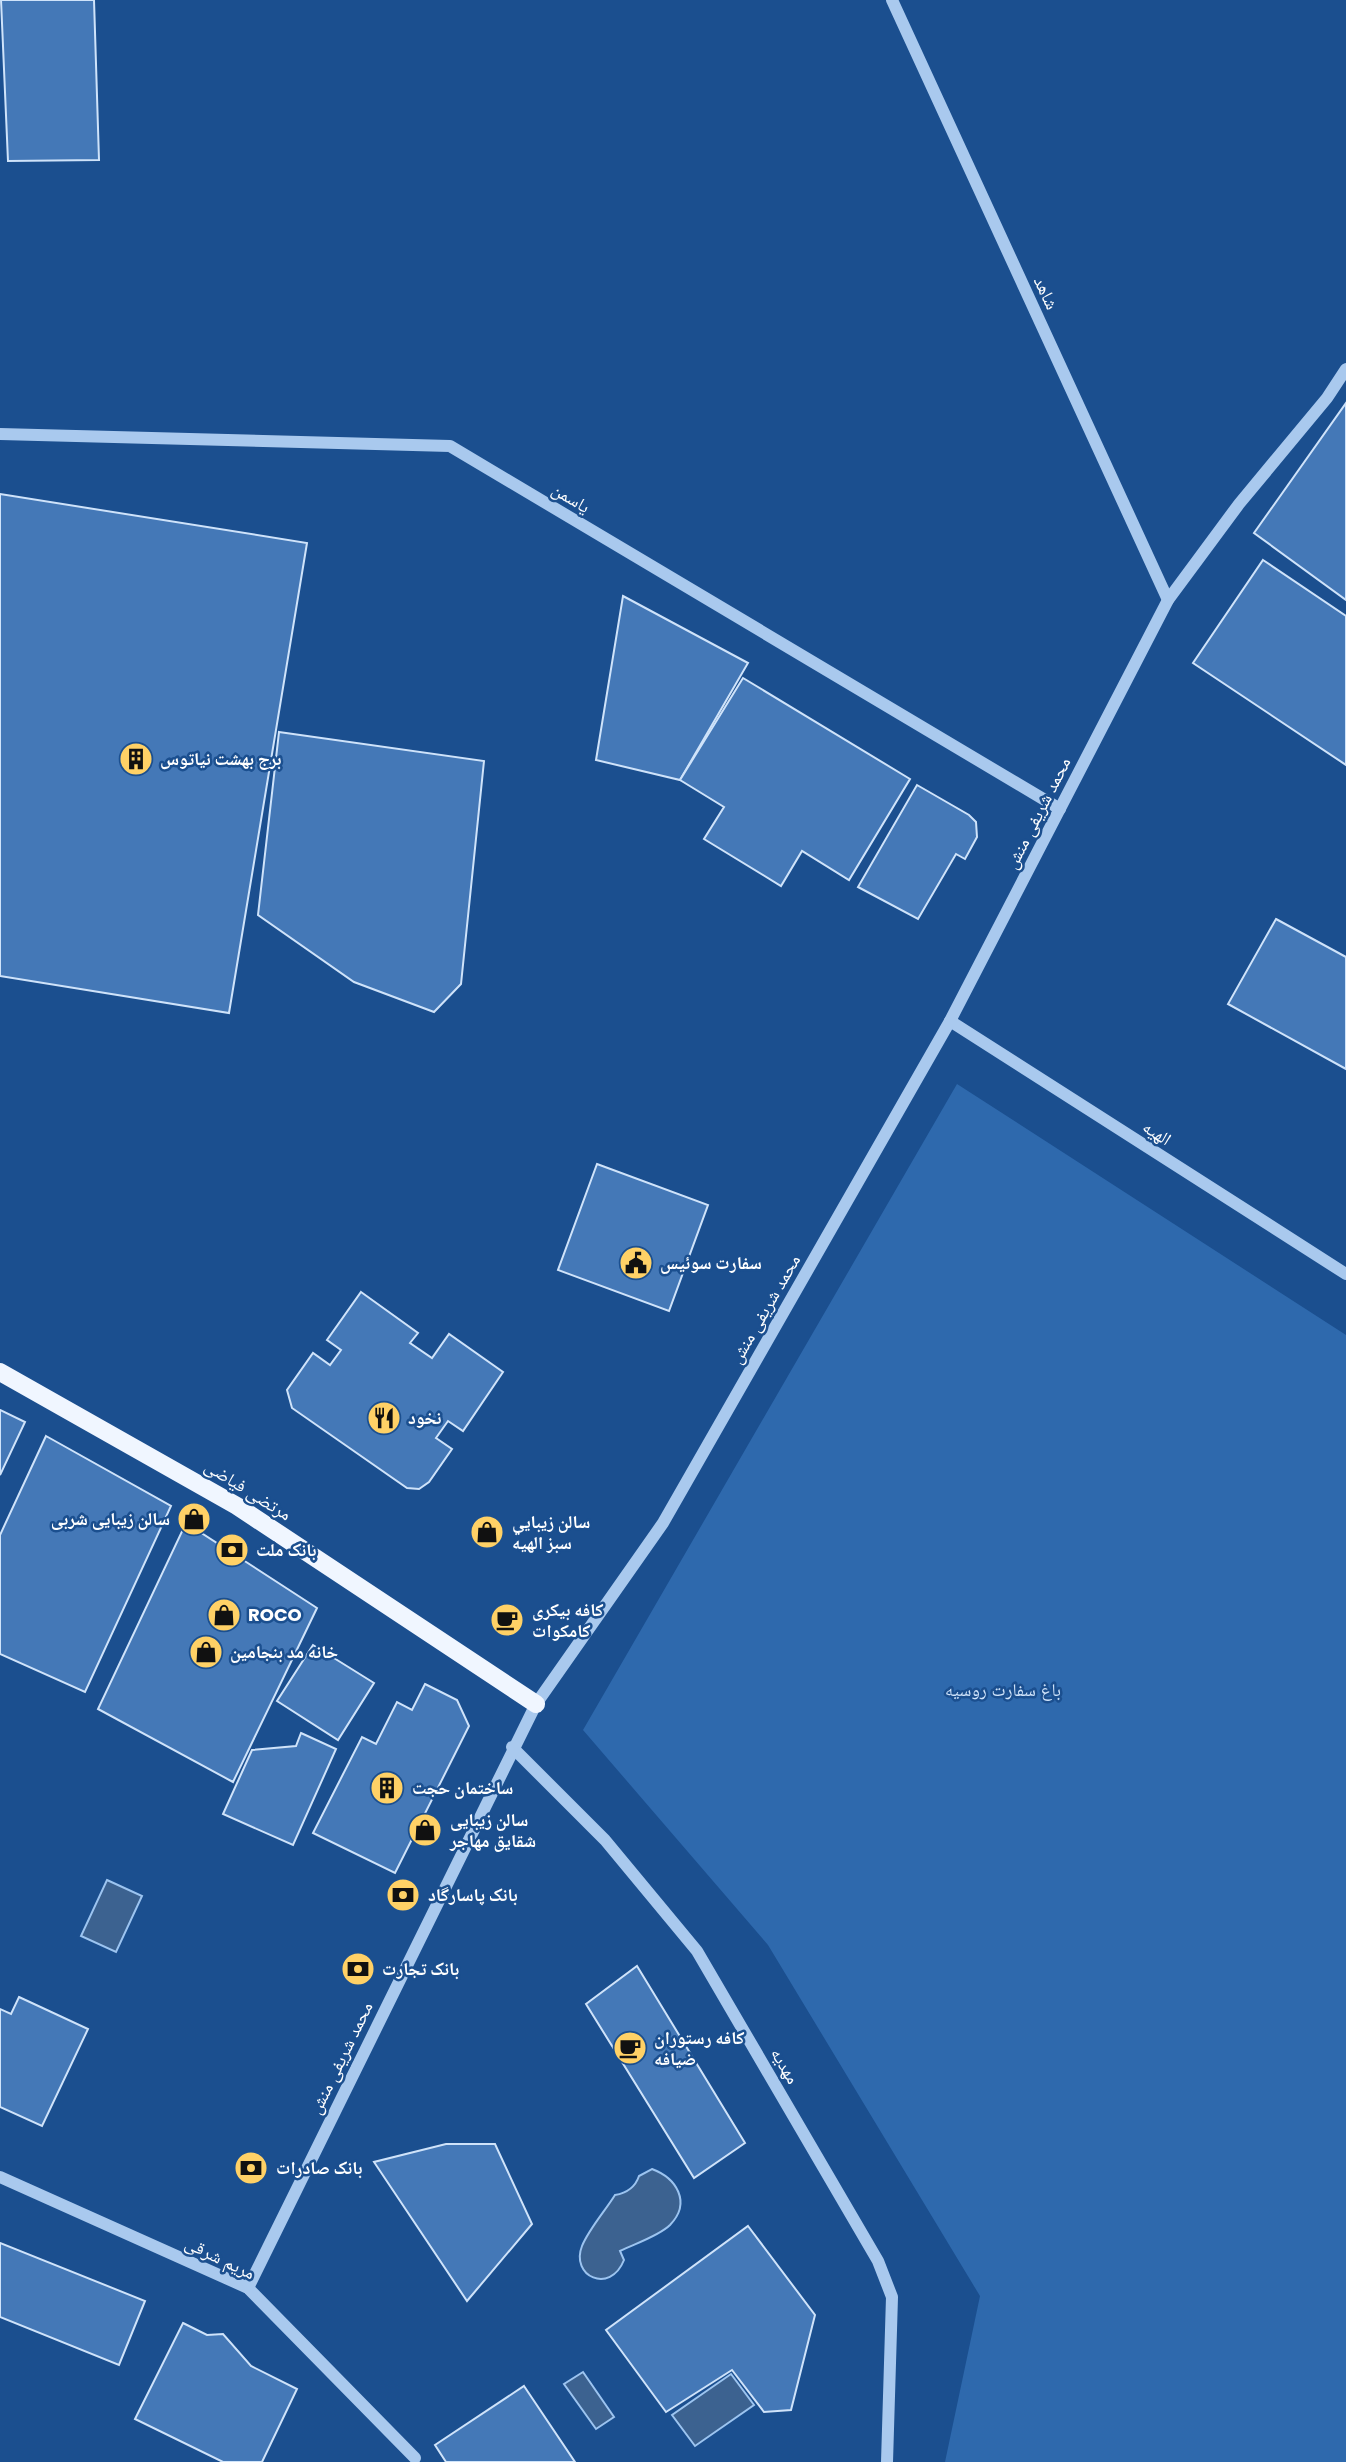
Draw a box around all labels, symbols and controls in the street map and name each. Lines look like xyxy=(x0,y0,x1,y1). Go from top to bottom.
street label: شاهد xyxy=(1028,272,1065,314)
street label: یاسمن xyxy=(547,476,595,519)
building icon: برج بهشت نیاتوس xyxy=(117,740,155,778)
place label: برج بهشت نیاتوس xyxy=(160,746,282,771)
street label: محمد شریفی منش xyxy=(999,753,1076,873)
street label: الهیه xyxy=(1138,1114,1176,1151)
public building icon: سفارت سوئیس xyxy=(617,1244,655,1282)
place label: سفارت سوئیس xyxy=(660,1250,762,1275)
street label: محمد شریفی منش xyxy=(723,1250,806,1368)
restaurant icon: نخود xyxy=(365,1399,403,1437)
place label: نخود xyxy=(408,1405,441,1430)
street label: مرتضی فیاضی xyxy=(200,1453,296,1526)
shop icon: سالن زیبایی شربی xyxy=(175,1500,213,1538)
place label: سالن زیبایی شربی xyxy=(51,1506,170,1531)
place label: سالن زيبايي سبز الهیه xyxy=(512,1509,590,1555)
shop icon: سالن زيبايي سبز الهیه xyxy=(468,1513,506,1551)
bank icon: بانک ملت xyxy=(213,1531,251,1569)
place label: بانک ملت xyxy=(256,1537,316,1562)
shop icon: ROCO xyxy=(205,1596,243,1634)
place label: کافه بیکری کامکوات xyxy=(532,1597,603,1643)
cafe icon: کافه بیکری کامکوات xyxy=(488,1601,526,1639)
place label: ROCO xyxy=(248,1602,302,1627)
shop icon: خانه مد بنجامین xyxy=(187,1633,225,1671)
place label: خانه مد بنجامین xyxy=(230,1639,338,1664)
park label: باغ سفارت روسیه xyxy=(945,1677,1061,1702)
building icon: ساختمان حجت xyxy=(368,1769,406,1807)
place label: ساختمان حجت xyxy=(412,1775,513,1800)
place label: سالن زیبایی شقایق مهاجر xyxy=(449,1807,536,1853)
shop icon: سالن زیبایی شقایق مهاجر xyxy=(406,1811,444,1849)
bank icon: بانک پاسارگاد xyxy=(384,1876,422,1914)
place label: بانک پاسارگاد xyxy=(428,1882,518,1907)
bank icon: بانک تجارت xyxy=(339,1950,377,1988)
place label: بانک تجارت xyxy=(382,1956,459,1981)
street label: محمد شریفی منش xyxy=(303,1997,379,2118)
place label: کافه رستوران ضیافه xyxy=(654,2025,744,2071)
cafe icon: کافه رستوران ضیافه xyxy=(611,2029,649,2067)
street label: مهدیه xyxy=(765,2043,806,2088)
bank icon: بانک صادرات xyxy=(232,2149,270,2187)
place label: بانک صادرات xyxy=(276,2155,363,2180)
street label: مریم شرقی xyxy=(181,2230,259,2285)

